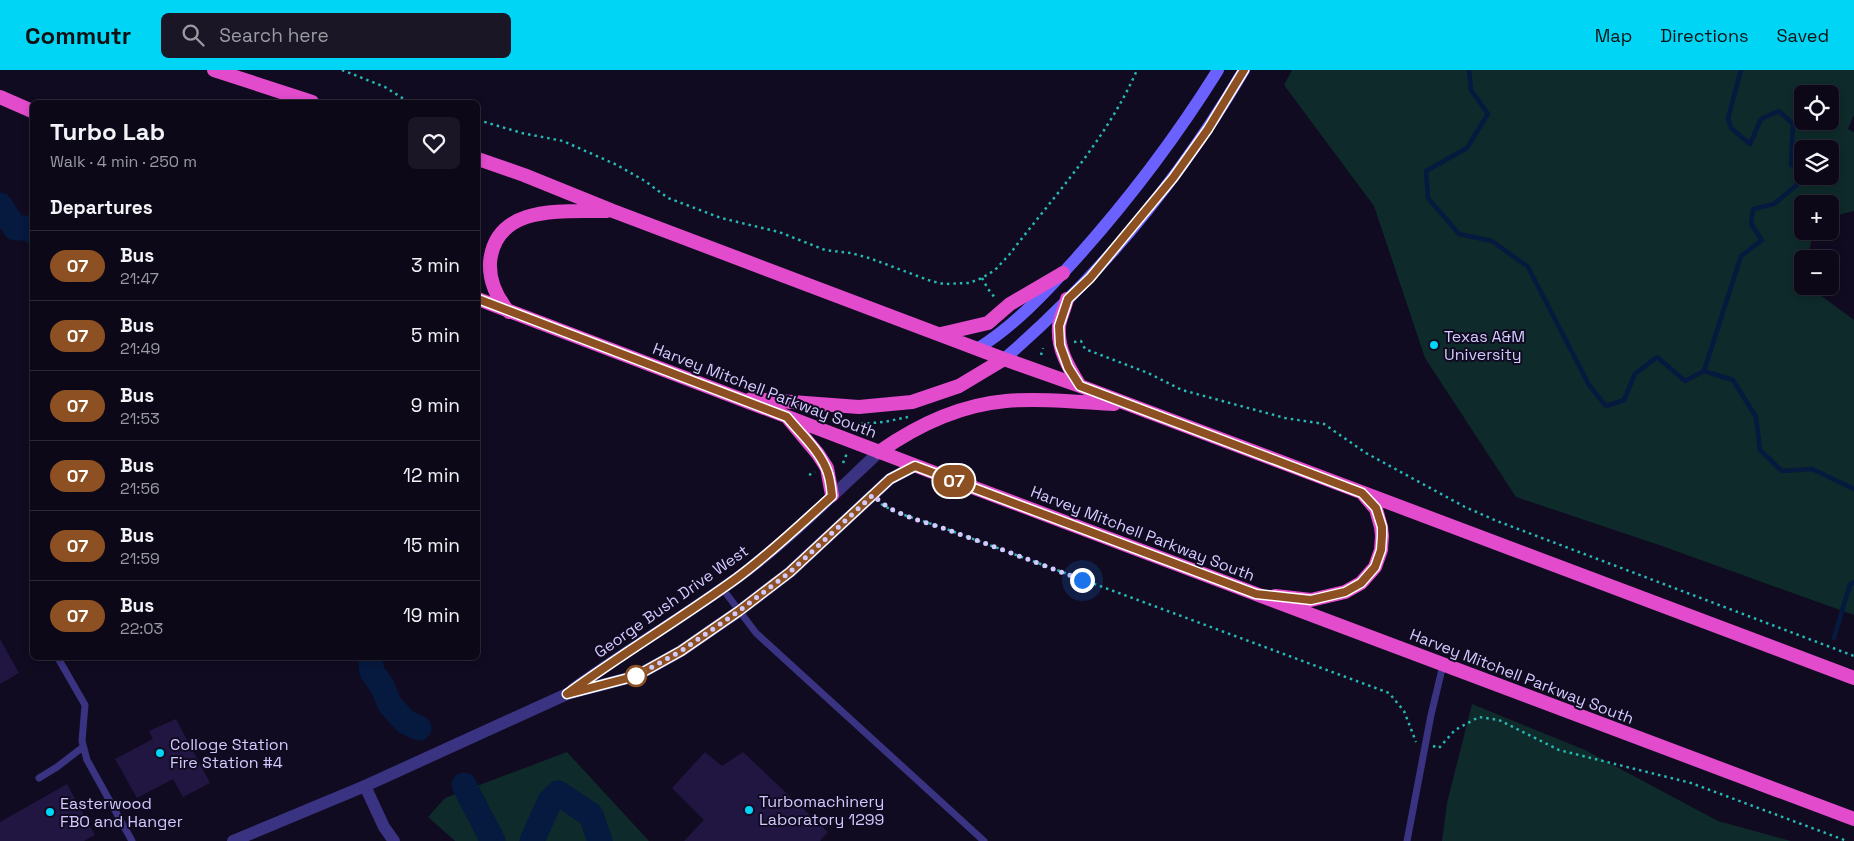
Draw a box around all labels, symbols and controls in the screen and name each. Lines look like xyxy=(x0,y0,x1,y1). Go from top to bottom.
search box xyxy=(161,13,511,58)
text: Commutr xyxy=(25,20,131,51)
icon: search xyxy=(179,21,207,49)
text: Search here xyxy=(219,23,329,48)
text: Map xyxy=(1595,24,1632,47)
text: Directions xyxy=(1660,24,1749,47)
text: Saved xyxy=(1777,24,1829,47)
map controls xyxy=(1794,85,1839,295)
button: locate xyxy=(1794,85,1839,130)
text: Turbo Lab xyxy=(50,116,165,147)
button: heart xyxy=(408,117,460,169)
button: layers xyxy=(1794,140,1839,185)
text: Walk · 4 min · 250 m xyxy=(50,151,197,172)
text: Departures xyxy=(50,195,153,220)
button: + xyxy=(1794,195,1839,240)
text: Bus xyxy=(120,243,154,268)
button: − xyxy=(1794,250,1839,295)
text: 3 min xyxy=(411,253,460,278)
text: 07 xyxy=(67,254,88,277)
text: 21:47 xyxy=(120,268,159,289)
text: Bus xyxy=(120,313,154,338)
text: 5 min xyxy=(411,323,460,348)
text: 07 xyxy=(67,324,88,347)
place label: Texas A&M University xyxy=(1444,326,1525,365)
text: 21:49 xyxy=(120,338,160,359)
street label: Harvey Mitchell Parkway South xyxy=(650,338,880,443)
marker: Texas A&M University xyxy=(1428,339,1440,351)
text: Bus xyxy=(120,383,154,408)
text: 9 min xyxy=(411,393,460,418)
text: 07 xyxy=(67,394,88,417)
text: 21:53 xyxy=(120,408,160,429)
text: Bus xyxy=(120,453,154,478)
text: 12 min xyxy=(403,463,460,488)
text: 07 xyxy=(67,464,88,487)
line badge: 07 xyxy=(932,465,976,497)
text: 07 xyxy=(943,469,965,492)
text: 21:56 xyxy=(120,478,160,499)
street label: Harvey Mitchell Parkway South xyxy=(1028,481,1258,586)
text: Bus xyxy=(120,523,154,548)
text: 15 min xyxy=(403,533,460,558)
text: 07 xyxy=(67,534,88,557)
street label: George Bush Drive West xyxy=(590,540,752,663)
text: 21:59 xyxy=(120,548,160,569)
your location xyxy=(1070,568,1095,593)
text: Bus xyxy=(120,593,154,618)
text: 19 min xyxy=(403,603,460,628)
text: 07 xyxy=(67,604,88,627)
text: 22:03 xyxy=(120,618,163,639)
street label: Harvey Mitchell Parkway South xyxy=(1407,624,1637,729)
unlabelled marker xyxy=(625,665,647,687)
place label: Colloge Station Fire Station #4 xyxy=(170,734,289,773)
marker: Colloge Station Fire Station #4 xyxy=(154,747,166,759)
place label: Turbomachinery Laboratory 1299 xyxy=(759,791,884,830)
place label: Easterwood FBO and Hanger xyxy=(60,793,183,832)
marker: Turbomachinery Laboratory 1299 xyxy=(743,804,755,816)
marker: Easterwood FBO and Hanger xyxy=(44,806,56,818)

